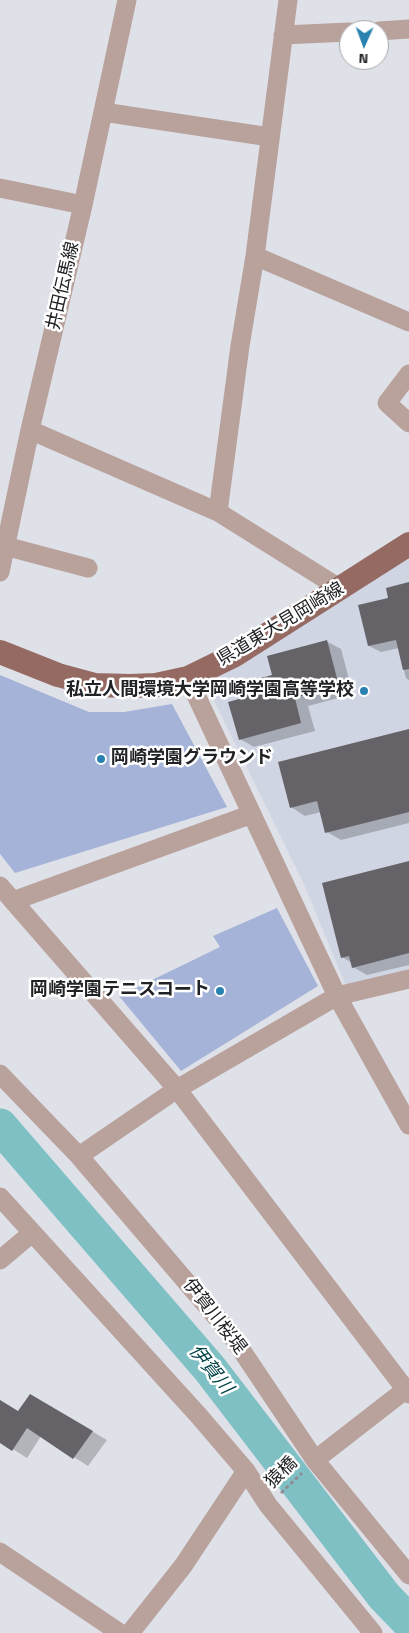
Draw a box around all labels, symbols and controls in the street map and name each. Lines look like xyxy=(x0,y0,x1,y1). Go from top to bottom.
north arrow xyxy=(339,20,389,70)
text: N xyxy=(358,49,369,70)
street label: 井田伝馬線 xyxy=(43,240,85,332)
street label: 県道東大見岡崎線 xyxy=(214,579,348,671)
place label: 私立人間環境大学岡崎学園高等学校 xyxy=(66,680,354,702)
marker: 私立人間環境大学岡崎学園高等学校 xyxy=(358,685,370,697)
place label: 岡崎学園グラウンド xyxy=(111,748,273,770)
marker: 岡崎学園グラウンド xyxy=(95,753,107,765)
place label: 岡崎学園テニスコート xyxy=(30,980,210,1002)
marker: 岡崎学園テニスコート xyxy=(214,985,226,997)
street label: 伊賀川桜堤 xyxy=(178,1275,250,1359)
water label: 伊賀川 xyxy=(183,1341,237,1399)
street label: 猿橋 xyxy=(262,1453,302,1493)

